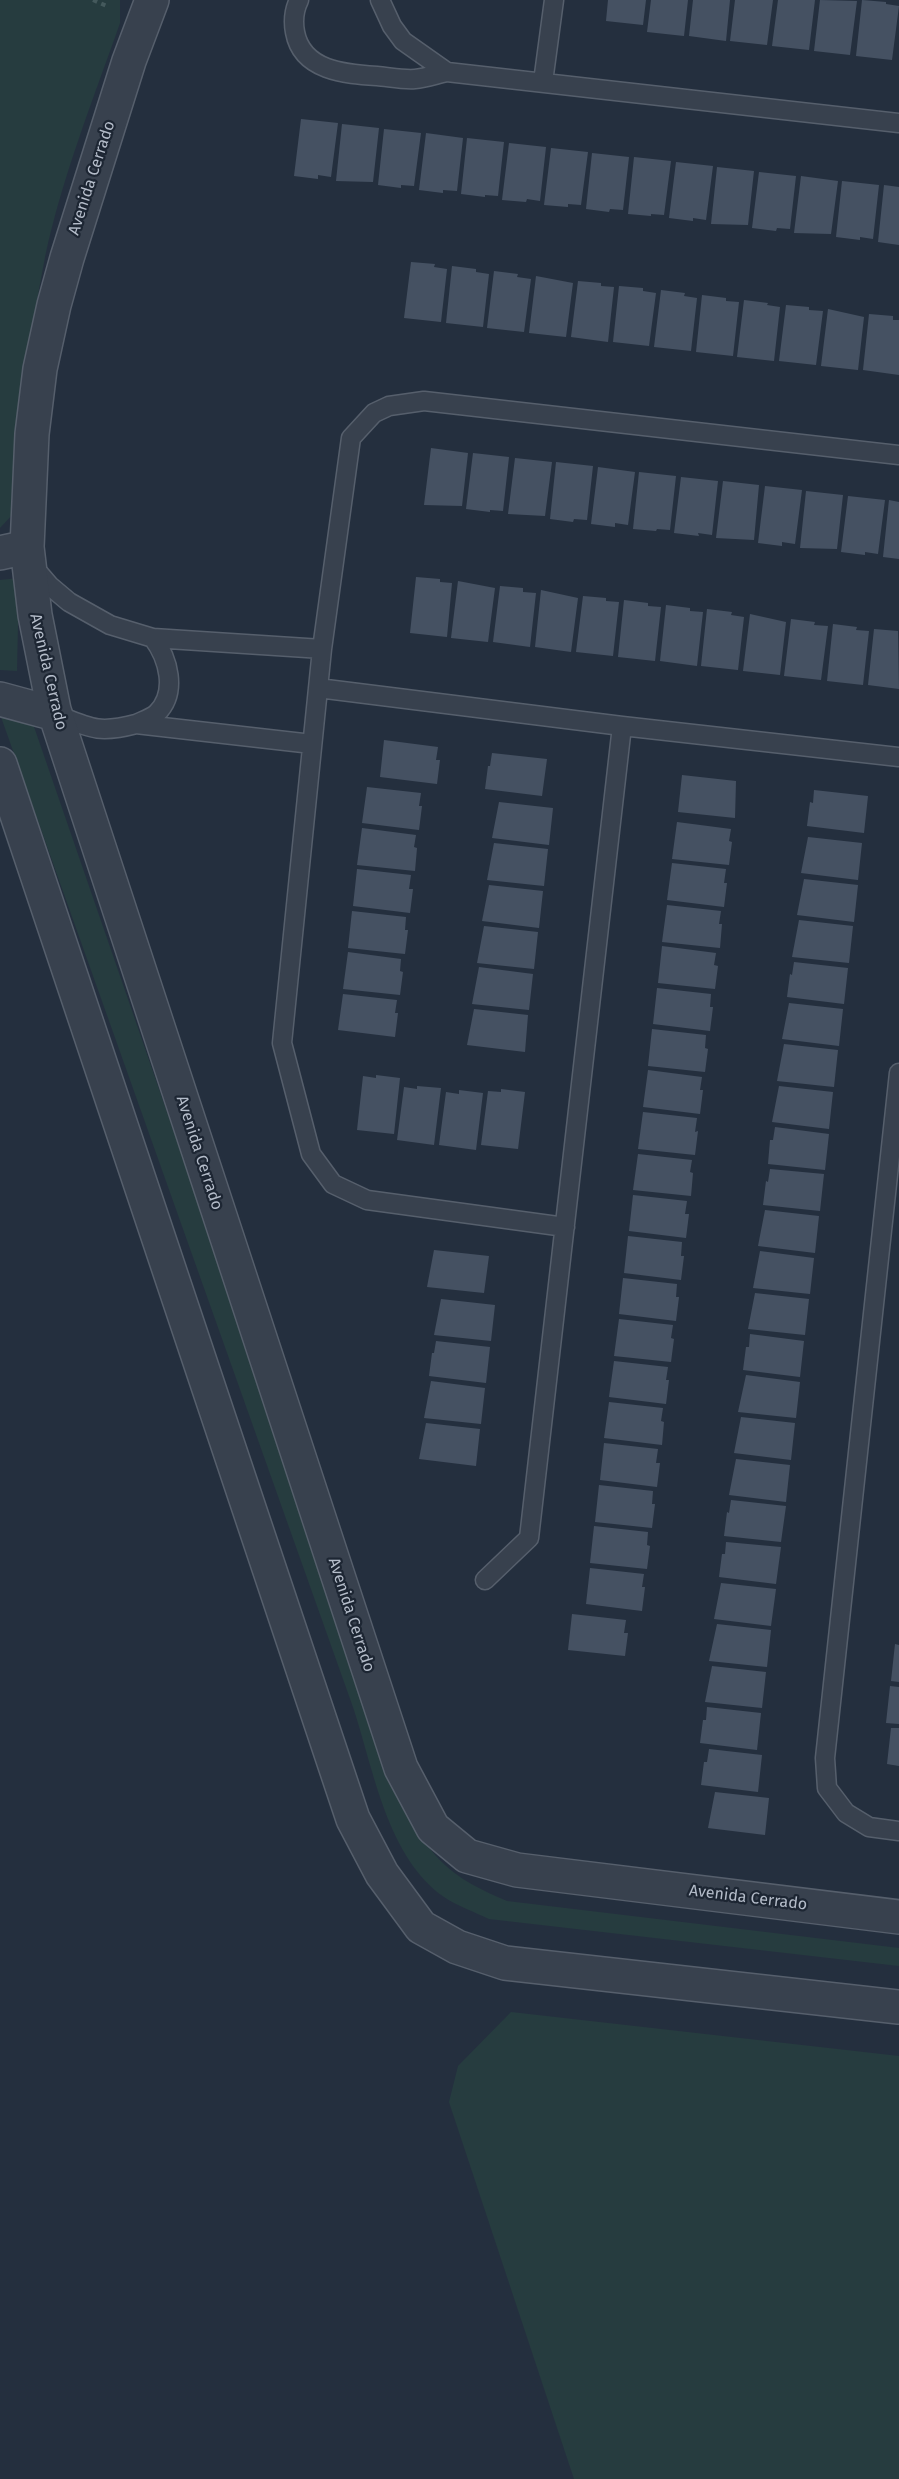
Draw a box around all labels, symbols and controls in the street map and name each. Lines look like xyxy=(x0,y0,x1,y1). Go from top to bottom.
street label: Avenida Cerrado xyxy=(65,119,119,237)
street label: Avenida Cerrado xyxy=(25,612,71,732)
street label: Avenida Cerrado xyxy=(172,1094,226,1212)
street label: Avenida Cerrado xyxy=(324,1556,378,1674)
street label: Avenida Cerrado xyxy=(688,1881,808,1915)

